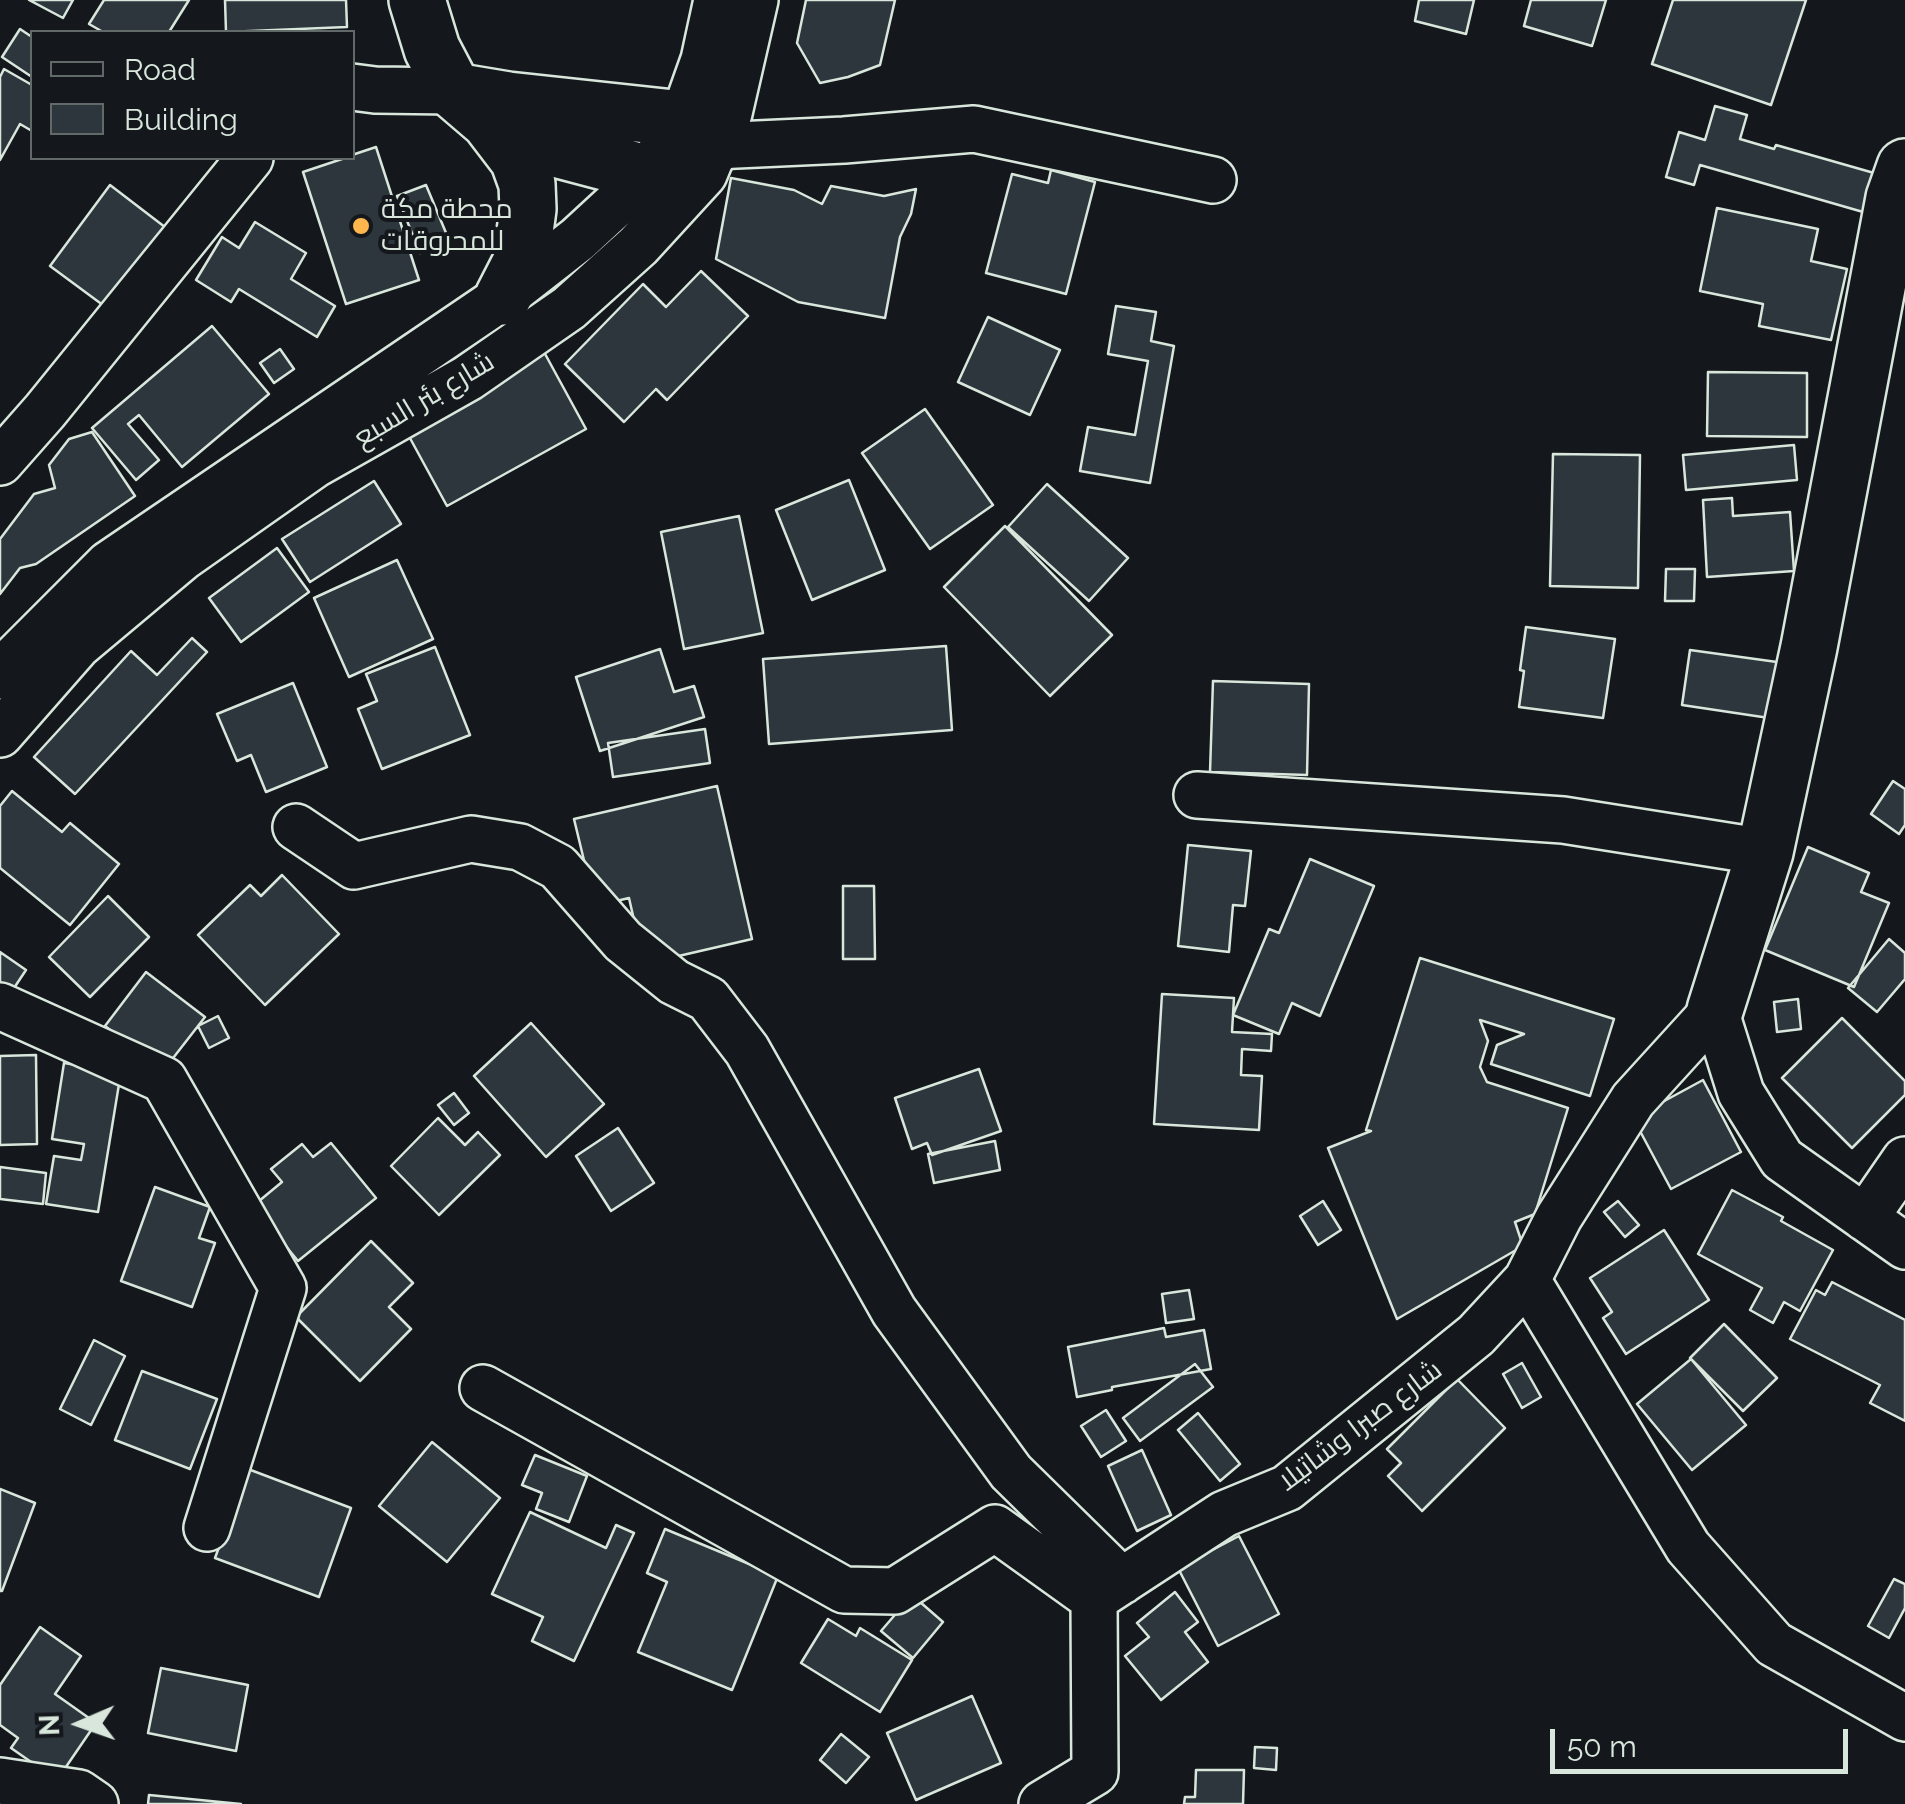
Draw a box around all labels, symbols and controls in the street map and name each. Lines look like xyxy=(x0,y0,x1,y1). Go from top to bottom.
legend xyxy=(30,30,355,160)
text: Road xyxy=(124,52,196,87)
text: Building xyxy=(124,102,238,137)
place label: محطة مكة للمحروقات xyxy=(381,193,513,259)
marker: محطة مكة للمحروقات xyxy=(350,215,372,237)
street label: شارع بئر السبع xyxy=(348,345,500,455)
street label: شارع صبرا وشاتيلا xyxy=(1271,1353,1449,1499)
north arrow xyxy=(30,1674,130,1774)
scale bar xyxy=(1555,1709,1852,1771)
text: N xyxy=(33,1714,66,1736)
text: 50 m xyxy=(1567,1729,1637,1764)

